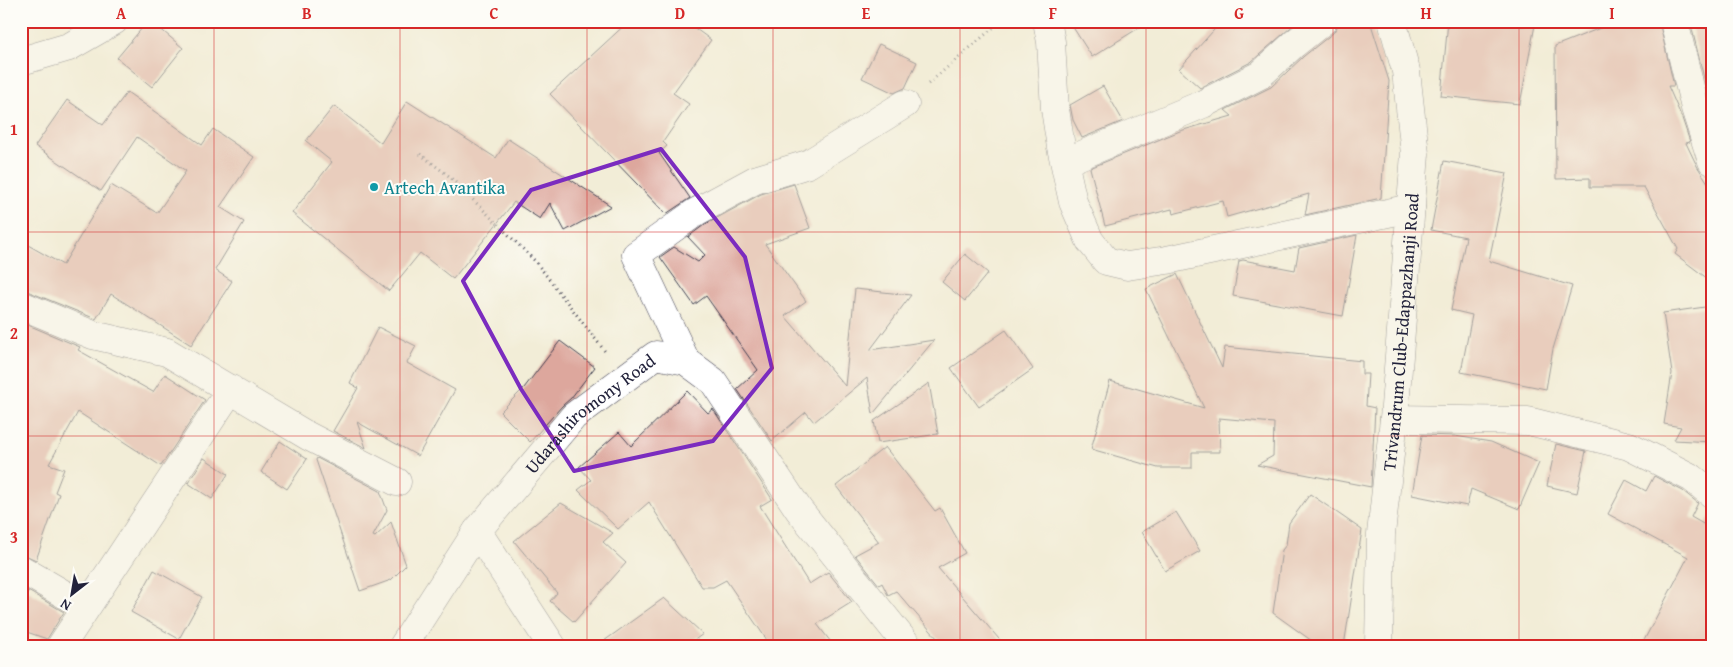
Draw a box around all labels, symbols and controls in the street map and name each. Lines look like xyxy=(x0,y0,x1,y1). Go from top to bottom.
text: A xyxy=(116,1,127,25)
text: B xyxy=(302,1,312,25)
text: C xyxy=(489,1,499,25)
text: D xyxy=(675,1,685,25)
text: E xyxy=(862,1,871,25)
text: F xyxy=(1049,1,1057,25)
text: G xyxy=(1234,1,1244,25)
text: H xyxy=(1420,1,1432,25)
text: I xyxy=(1609,1,1615,25)
text: 1 xyxy=(10,117,18,141)
place label: Artech Avantika xyxy=(384,174,506,201)
marker: Artech Avantika xyxy=(368,181,380,193)
street label: Trivandrum Club-Edappazhanji Road xyxy=(1375,192,1425,472)
text: 2 xyxy=(10,321,18,345)
street label: Udarashiromony Road xyxy=(518,347,661,479)
text: 3 xyxy=(10,525,18,549)
north arrow xyxy=(48,570,98,620)
text: N xyxy=(56,594,74,616)

